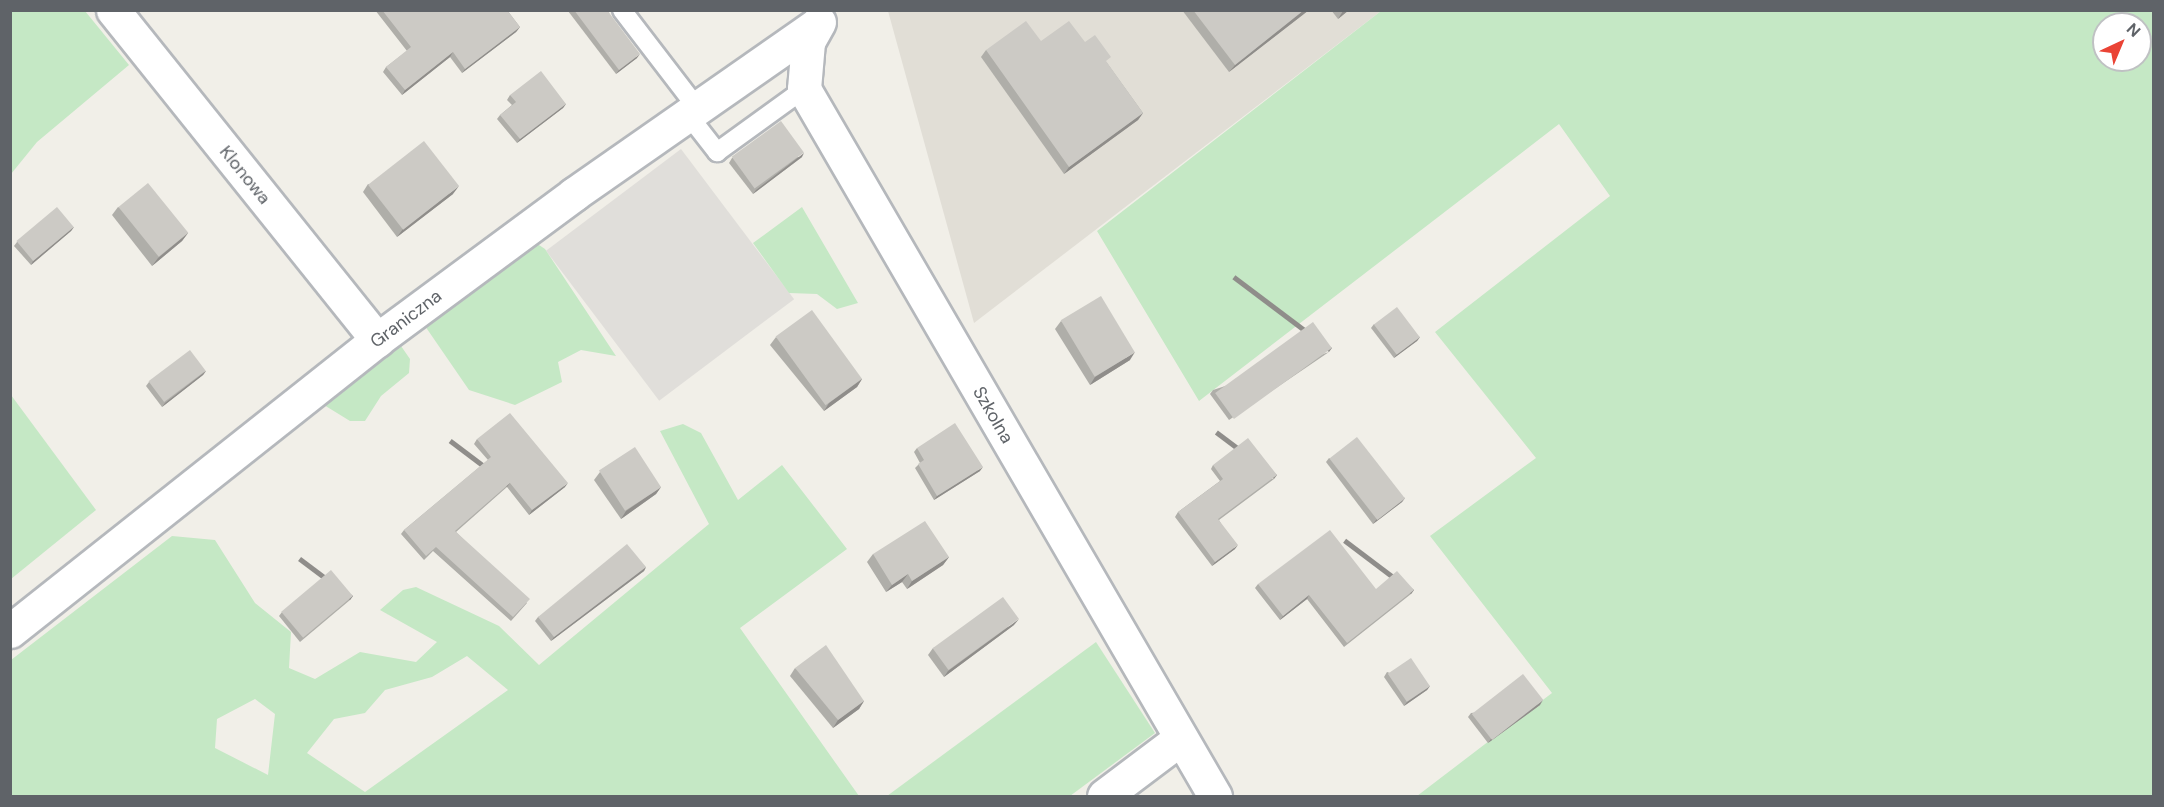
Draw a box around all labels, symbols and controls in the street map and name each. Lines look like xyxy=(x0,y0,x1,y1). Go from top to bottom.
north arrow xyxy=(2092,12,2152,72)
text: N xyxy=(2122,19,2145,42)
street label: Klonowa xyxy=(215,141,275,209)
street label: Graniczna xyxy=(366,285,446,353)
street label: Szkolna xyxy=(968,383,1018,447)

